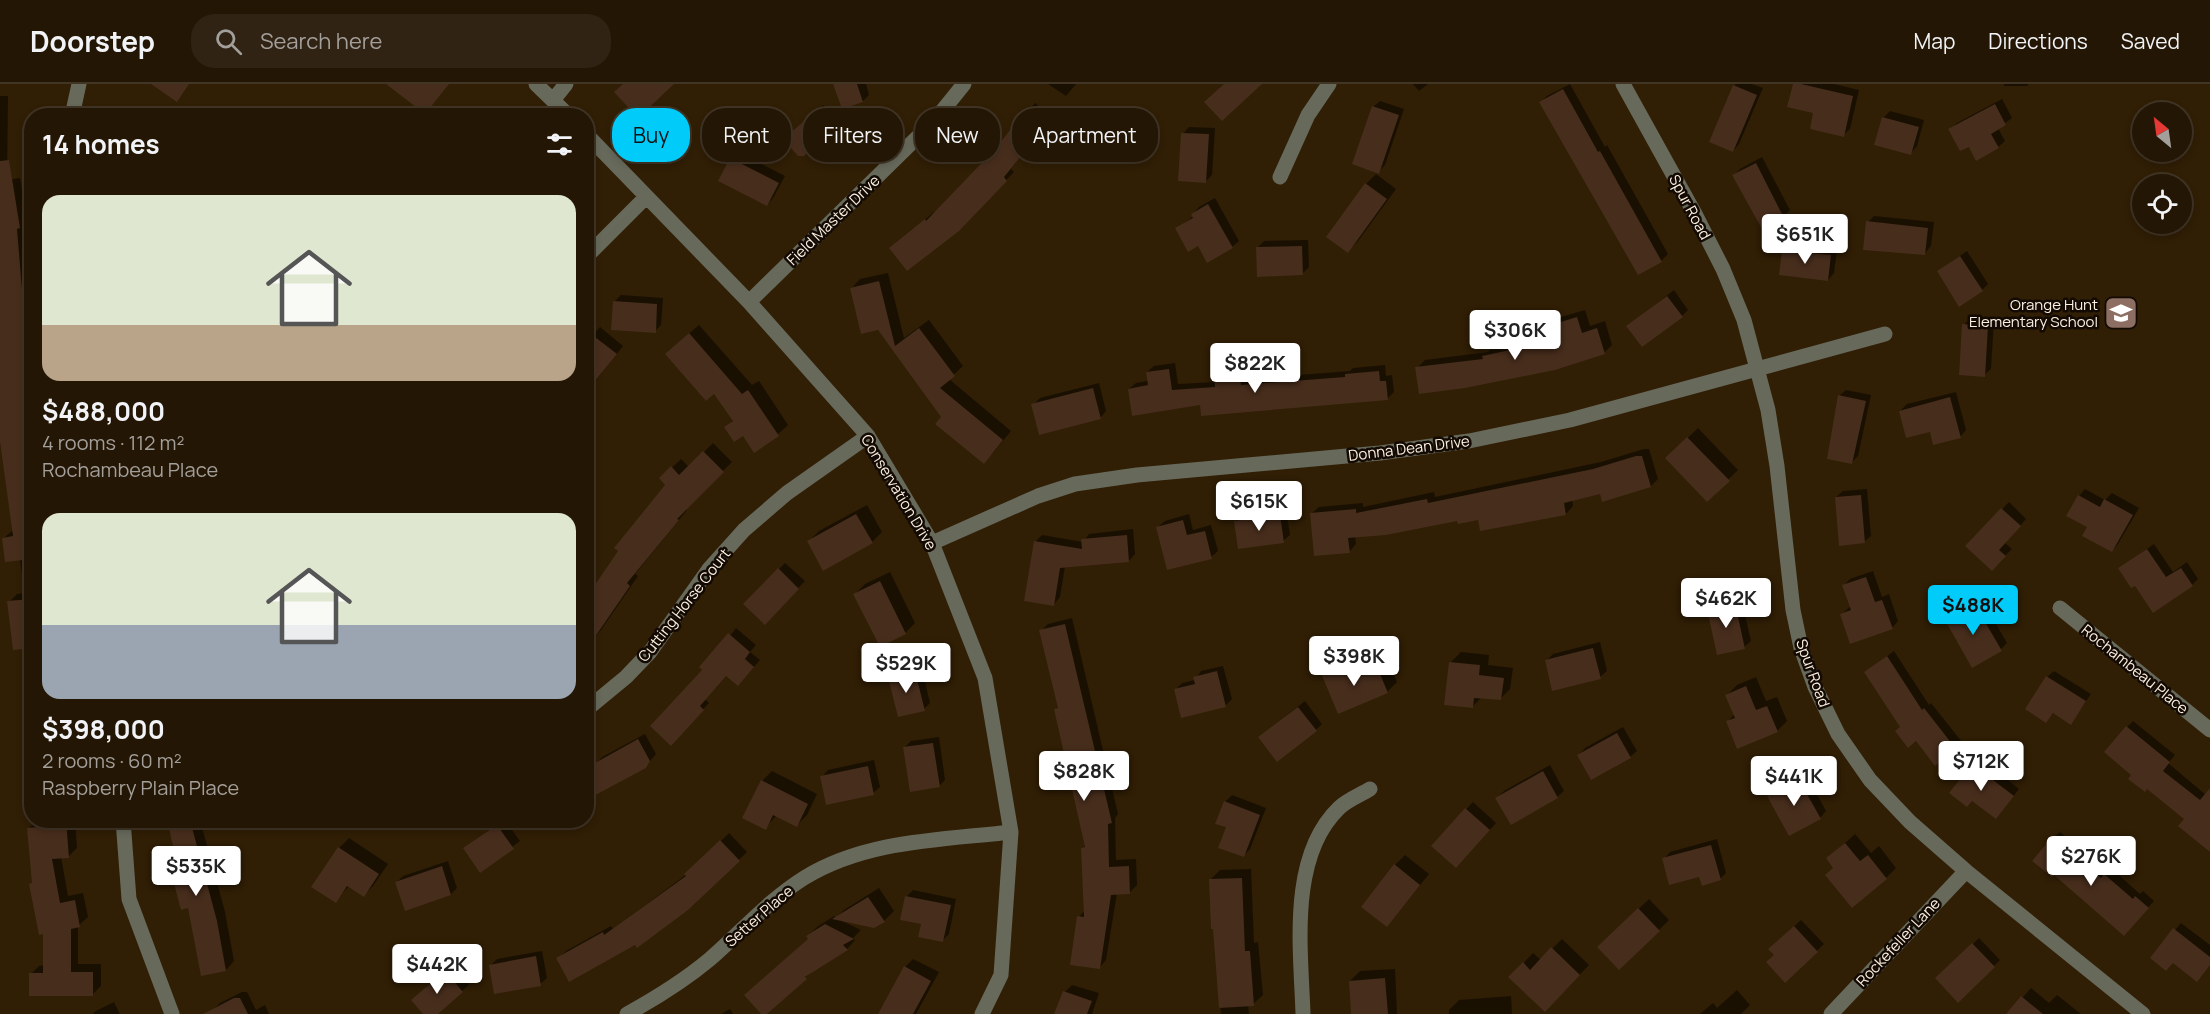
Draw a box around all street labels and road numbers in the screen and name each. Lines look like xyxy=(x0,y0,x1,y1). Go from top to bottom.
street label: Field Master Drive xyxy=(782,170,884,270)
street label: Spur Road xyxy=(1664,171,1716,243)
street label: Conservation Drive xyxy=(856,430,942,554)
street label: Donna Dean Drive xyxy=(1347,430,1471,466)
street label: Cutting Horse Court xyxy=(633,544,735,666)
street label: Rochambeau Place xyxy=(2077,619,2193,719)
street label: Spur Road xyxy=(1791,636,1835,710)
street label: Setter Place xyxy=(720,880,798,951)
street label: Rockefeller Lane xyxy=(1851,893,1945,991)

